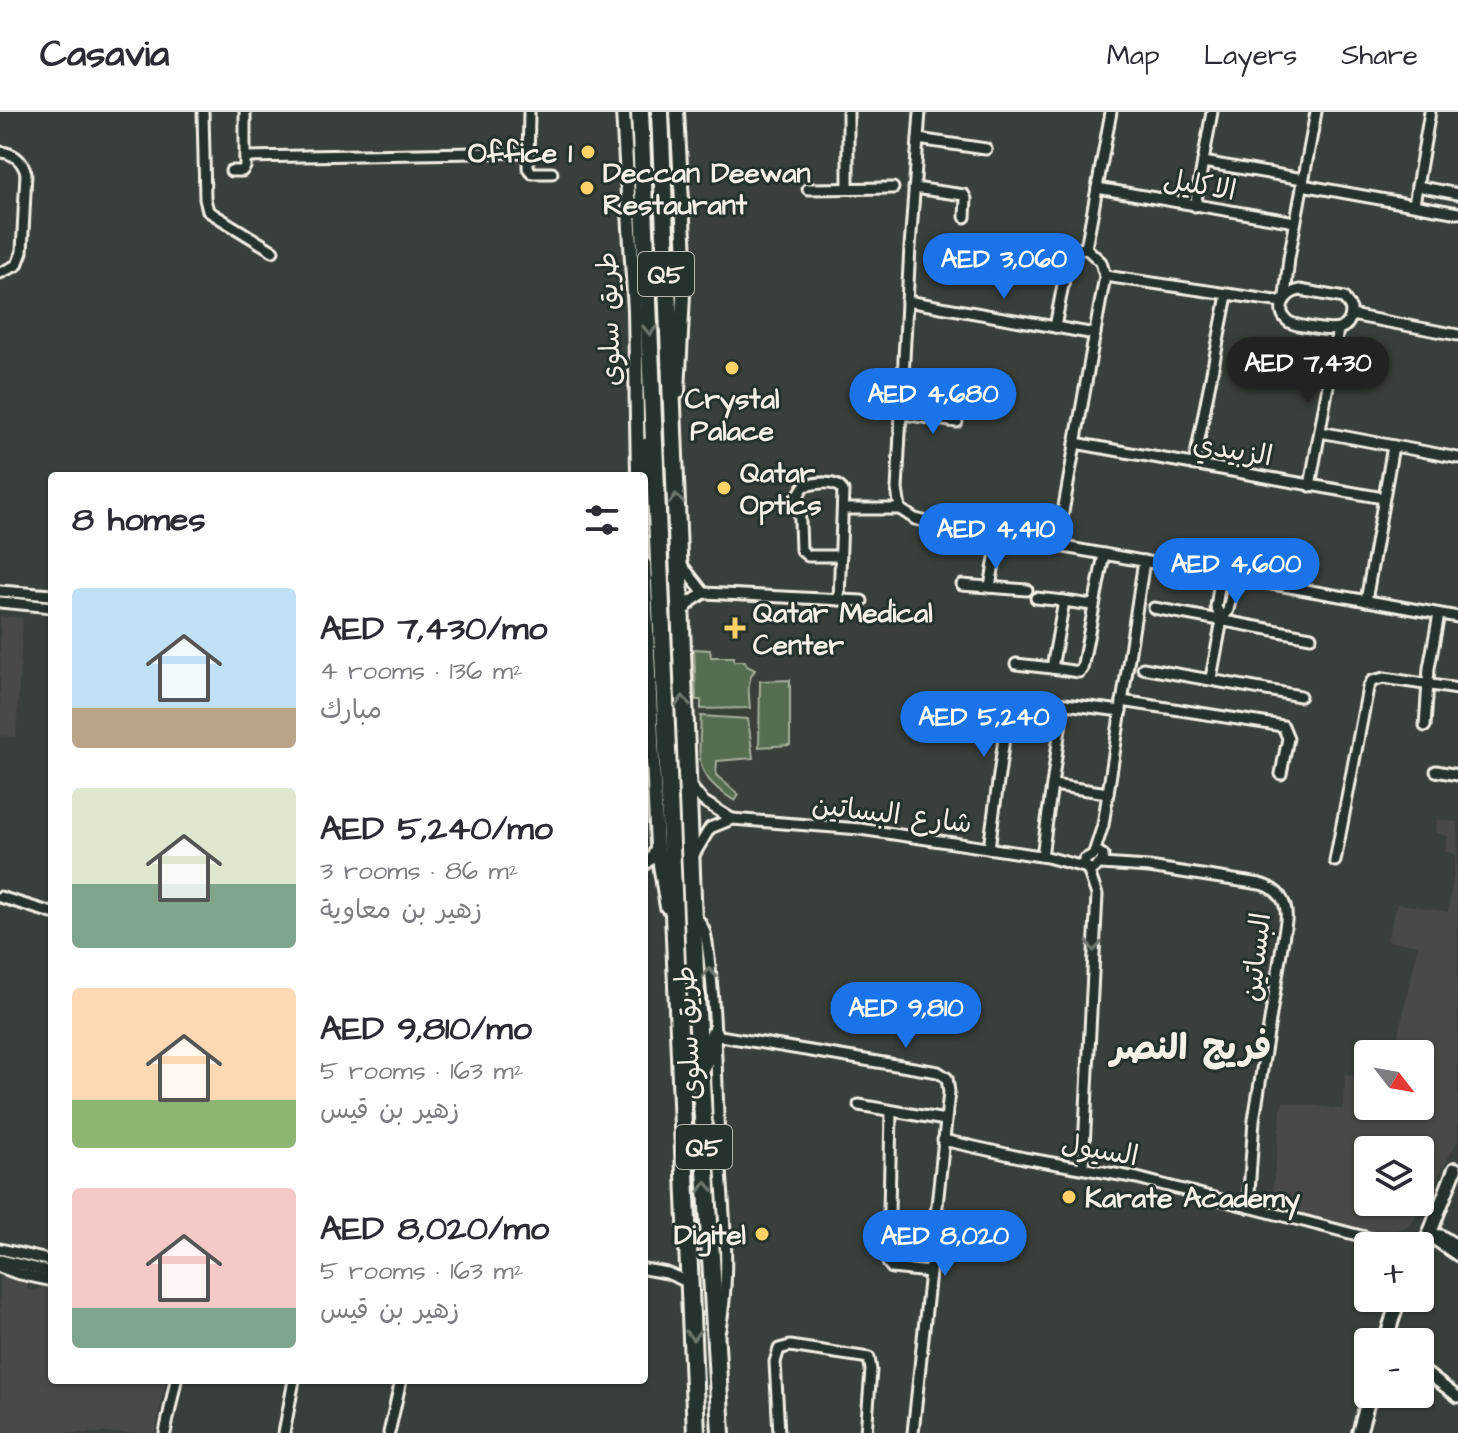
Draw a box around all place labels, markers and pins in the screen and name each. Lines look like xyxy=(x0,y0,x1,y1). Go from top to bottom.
place label: Office 1 xyxy=(468,134,572,173)
marker: Office 1 xyxy=(579,143,597,161)
place label: Deccan Deewan Restaurant xyxy=(603,154,811,225)
marker: Deccan Deewan Restaurant xyxy=(578,179,596,197)
pin: AED 3,060 xyxy=(912,233,1096,301)
pin: AED 7,430 xyxy=(1216,337,1400,405)
marker: Crystal Palace xyxy=(723,359,741,377)
pin: AED 4,680 xyxy=(841,368,1025,436)
place label: Crystal Palace xyxy=(685,380,779,451)
place label: Qatar Optics xyxy=(740,454,822,526)
marker: Qatar Optics xyxy=(715,479,733,497)
pin: AED 4,410 xyxy=(904,503,1088,571)
pin: AED 4,600 xyxy=(1144,538,1328,606)
place label: Qatar Medical Center xyxy=(753,594,933,665)
marker: Qatar Medical Center xyxy=(724,617,746,639)
pin: AED 5,240 xyxy=(892,691,1076,759)
pin: AED 9,810 xyxy=(814,982,998,1050)
place label: Karate Academy xyxy=(1085,1179,1301,1221)
marker: Karate Academy xyxy=(1060,1188,1078,1206)
pin: AED 8,020 xyxy=(853,1210,1037,1278)
place label: Digitel xyxy=(674,1216,746,1257)
marker: Digitel xyxy=(753,1225,771,1243)

